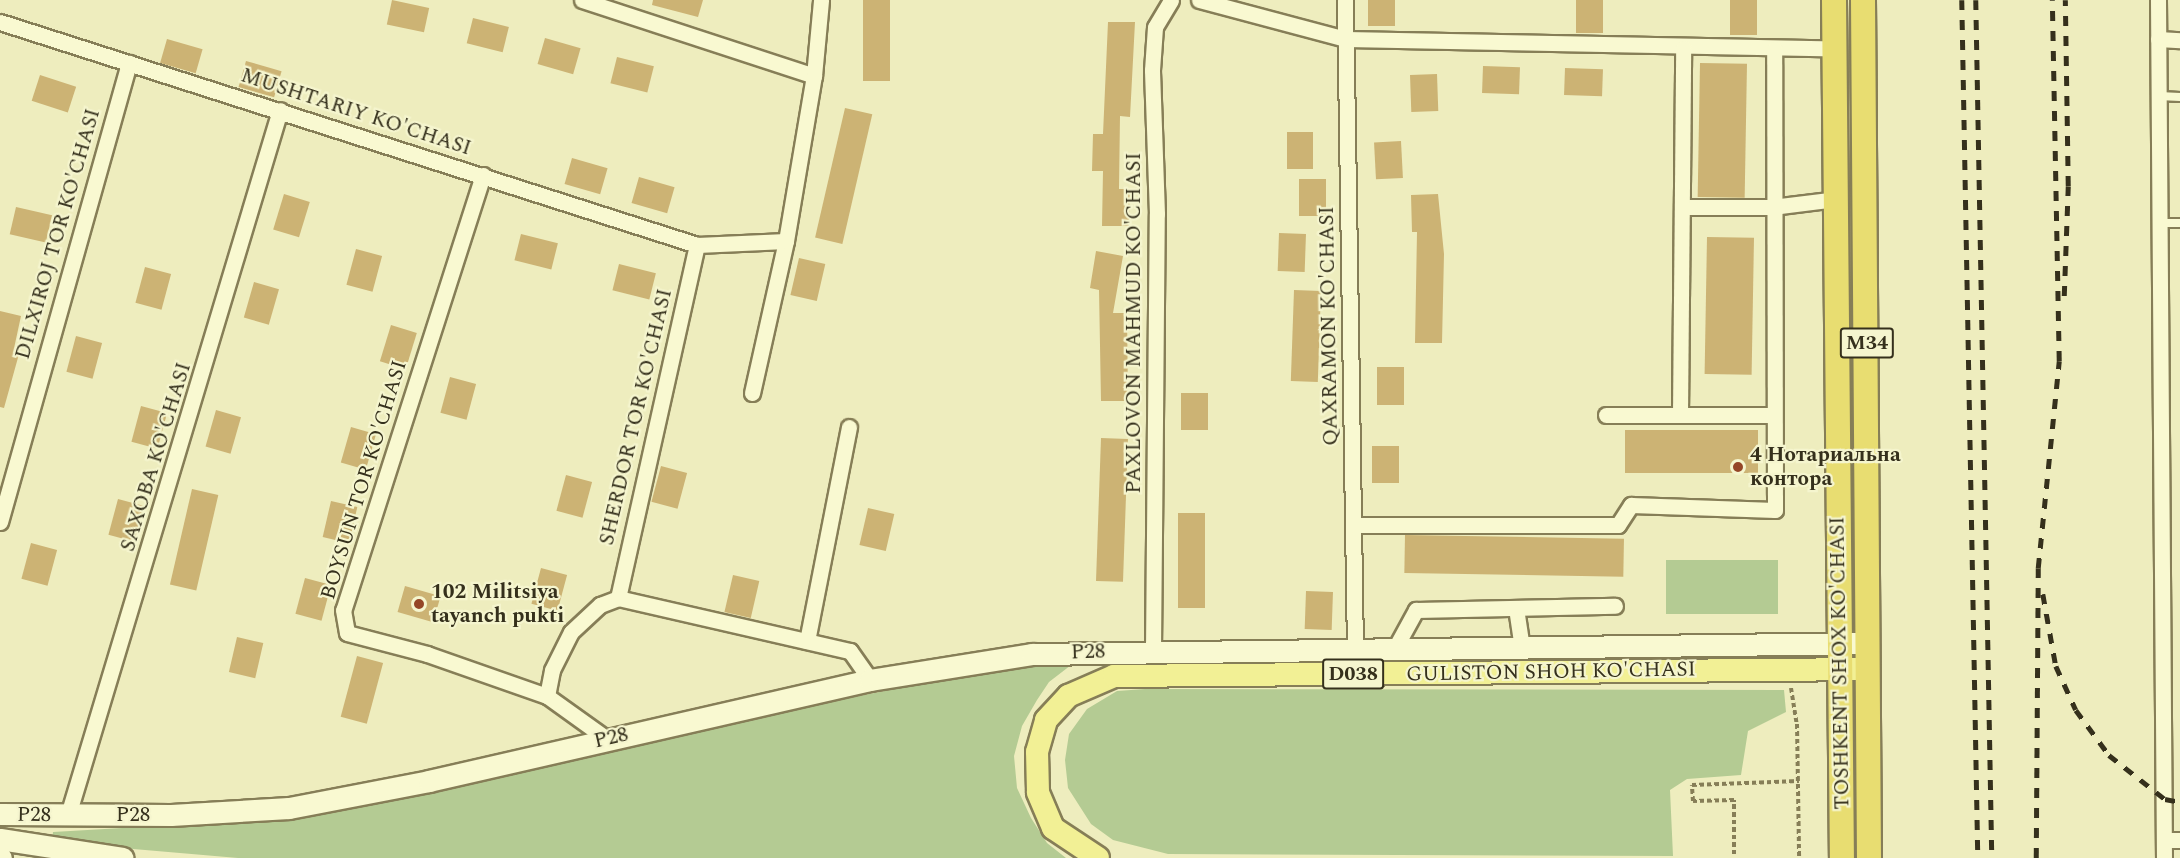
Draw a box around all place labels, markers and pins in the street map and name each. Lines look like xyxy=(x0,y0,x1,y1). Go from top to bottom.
place label: 4 Нотариальна контора xyxy=(1750,442,1901,492)
marker: 4 Нотариальна контора xyxy=(1731,460,1745,474)
place label: 102 Militsiya tayanch pukti xyxy=(431,579,564,629)
marker: 102 Militsiya tayanch pukti xyxy=(412,597,426,611)

